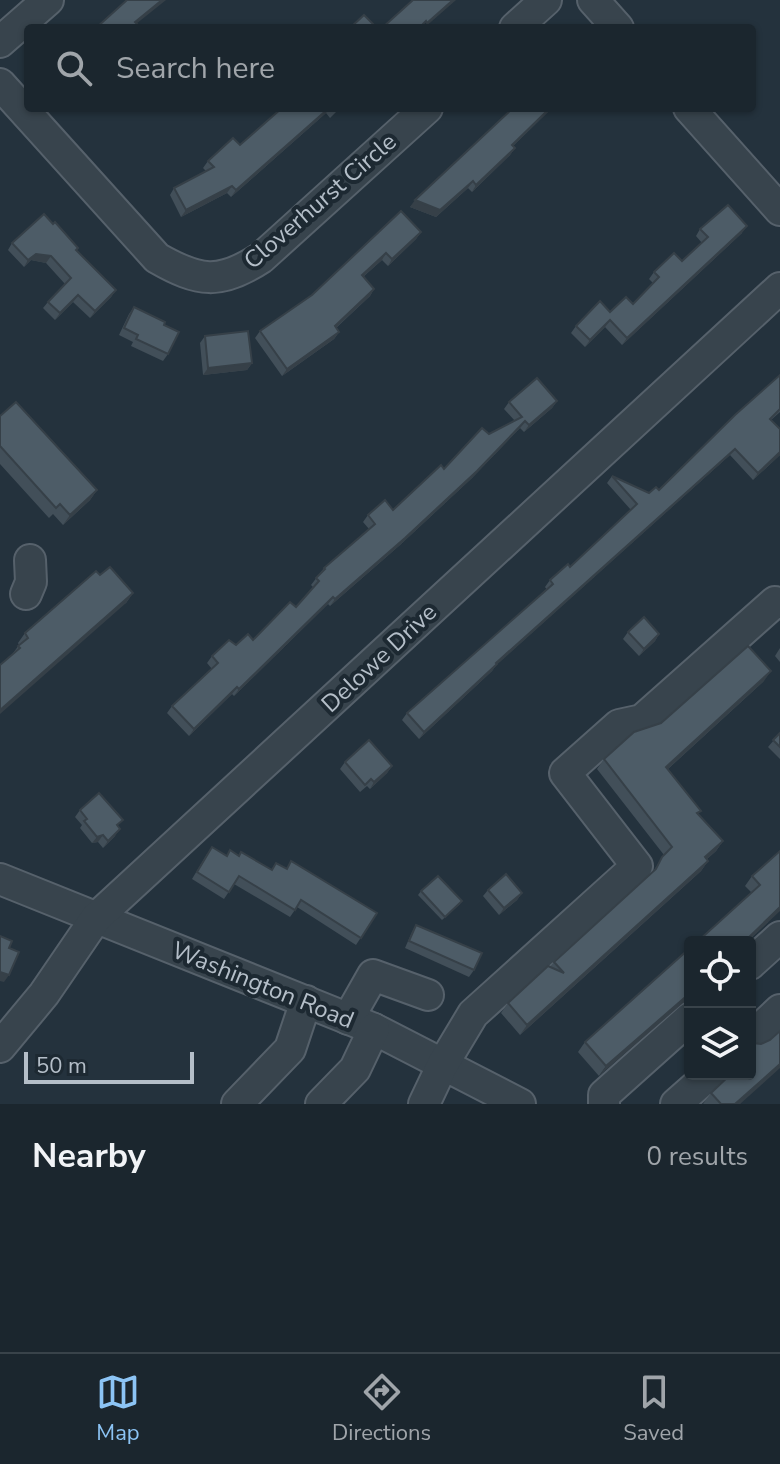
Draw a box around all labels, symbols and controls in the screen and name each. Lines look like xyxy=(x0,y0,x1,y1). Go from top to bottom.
search box xyxy=(24,24,756,112)
icon: search xyxy=(52,46,96,90)
text: Search here xyxy=(116,48,275,89)
street label: Cloverhurst Circle xyxy=(237,126,403,276)
street label: Delowe Drive xyxy=(314,596,444,720)
street label: Washington Road xyxy=(167,934,359,1036)
map controls xyxy=(684,936,756,1080)
button: locate xyxy=(684,936,756,1008)
button: layers xyxy=(684,1008,756,1080)
scale bar xyxy=(24,1048,194,1084)
text: 50 m xyxy=(36,1051,87,1081)
text: Nearby xyxy=(32,1133,146,1179)
text: 0 results xyxy=(647,1139,748,1174)
tab: Map xyxy=(96,1370,140,1448)
tab: Directions xyxy=(332,1370,431,1448)
tab: Saved xyxy=(623,1370,684,1448)

